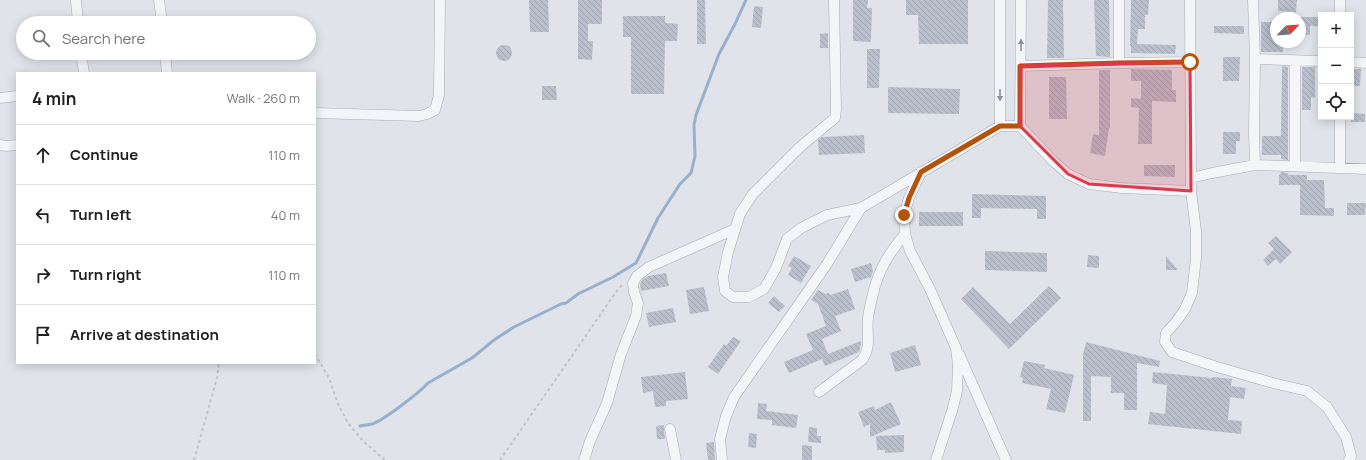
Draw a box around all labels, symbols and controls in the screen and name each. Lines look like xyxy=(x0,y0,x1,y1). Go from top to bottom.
north arrow xyxy=(1270,12,1306,48)
map controls xyxy=(1318,12,1354,120)
button: + xyxy=(1318,12,1354,48)
search box xyxy=(16,16,316,60)
icon: search xyxy=(30,27,52,49)
text: Search here xyxy=(62,28,145,49)
one-way arrow xyxy=(1018,38,1024,51)
button: − xyxy=(1318,48,1354,84)
route start xyxy=(1181,53,1199,71)
button: locate xyxy=(1318,84,1354,120)
text: 4 min xyxy=(32,87,76,110)
text: Walk · 260 m xyxy=(227,89,300,107)
one-way arrow xyxy=(997,89,1003,102)
icon: ahead xyxy=(32,144,54,166)
text: Continue xyxy=(70,144,138,165)
text: 110 m xyxy=(268,146,300,164)
icon: left xyxy=(32,204,54,226)
text: Turn left xyxy=(70,204,132,225)
text: 40 m xyxy=(271,206,300,224)
route end xyxy=(895,206,913,224)
icon: right xyxy=(32,264,54,286)
text: Turn right xyxy=(70,264,141,285)
text: 110 m xyxy=(268,266,300,284)
icon: arrive xyxy=(32,324,54,346)
text: Arrive at destination xyxy=(70,324,219,345)

